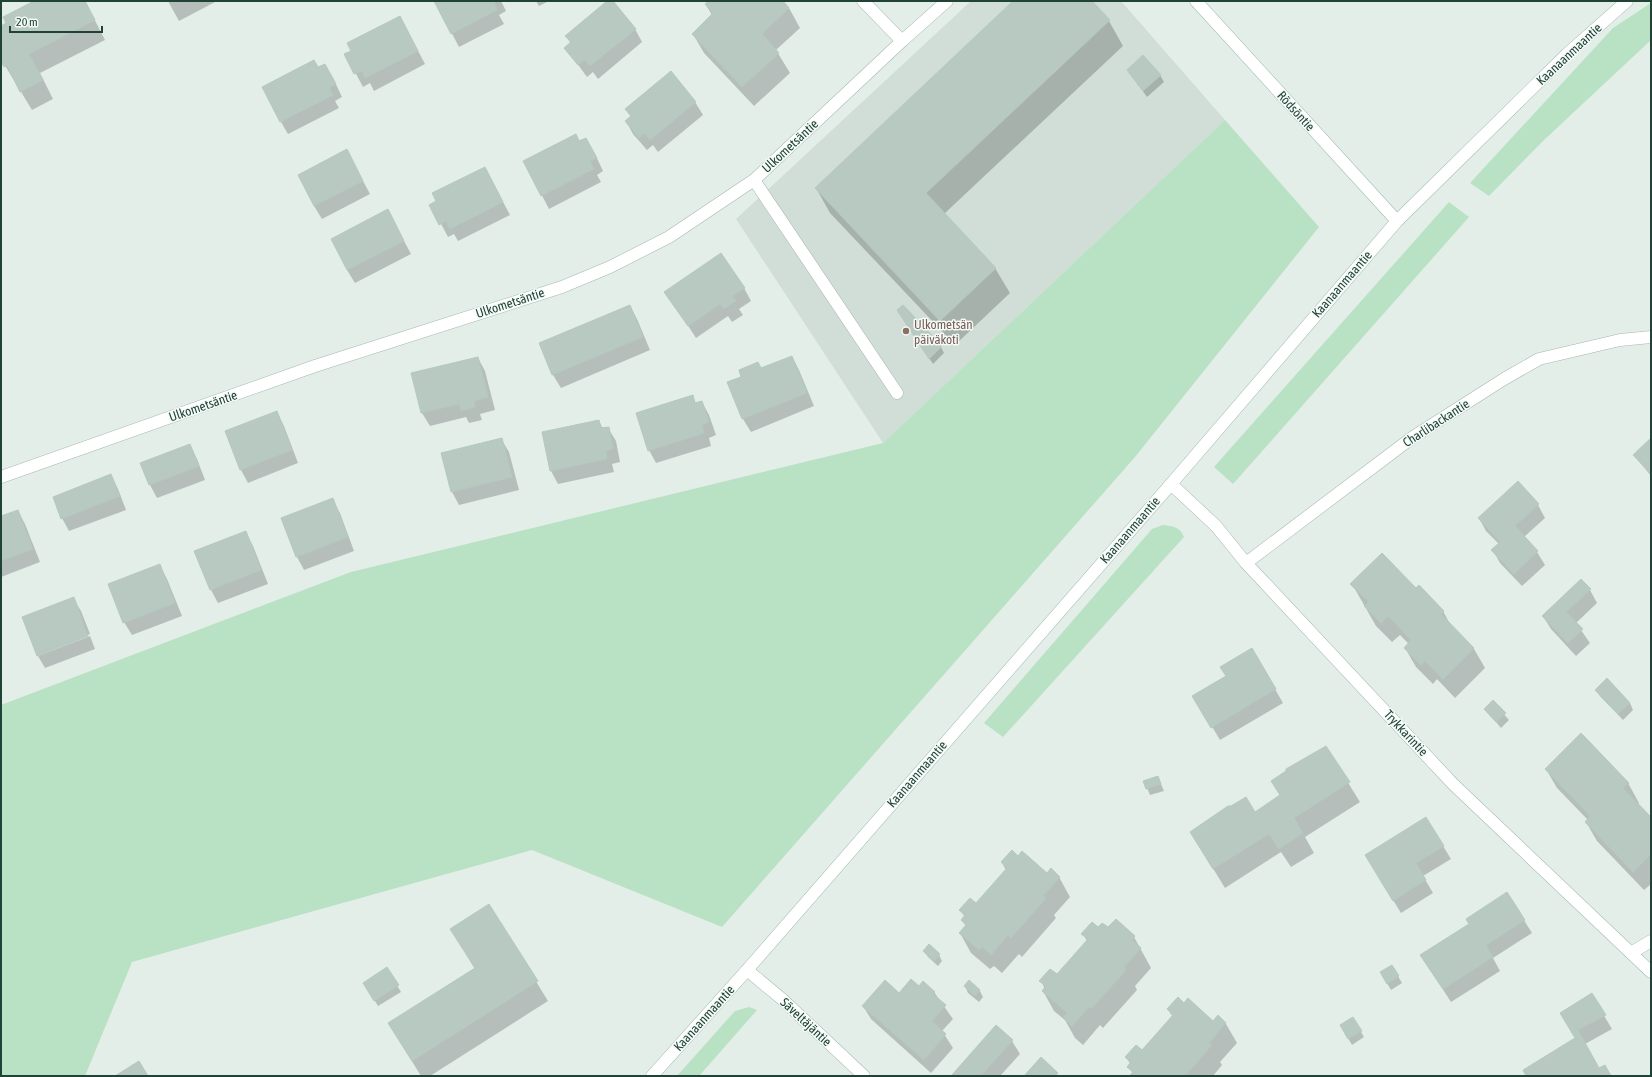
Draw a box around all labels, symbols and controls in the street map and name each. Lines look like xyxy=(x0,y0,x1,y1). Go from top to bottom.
scale bar xyxy=(10,8,102,34)
text: 20 m xyxy=(16,15,38,29)
street label: Kaanaanmaantie xyxy=(1533,20,1605,88)
street label: Rödsöntie xyxy=(1274,88,1318,134)
street label: Ulkometsäntie xyxy=(759,116,821,176)
street label: Kaanaanmaantie xyxy=(1309,248,1375,320)
street label: Ulkometsäntie xyxy=(474,285,546,321)
place label: Ulkometsän päiväkoti xyxy=(914,317,973,347)
marker: Ulkometsän päiväkoti xyxy=(901,326,911,336)
street label: Ulkometsäntie xyxy=(167,387,239,425)
street label: Charlibackantie xyxy=(1400,396,1472,450)
street label: Kaanaanmaantie xyxy=(1097,494,1163,566)
street label: Trykkarintie xyxy=(1381,707,1431,759)
street label: Kaanaanmaantie xyxy=(884,738,950,810)
street label: Kaanaanmaantie xyxy=(671,982,738,1054)
street label: Säveltäjäntie xyxy=(778,995,835,1049)

